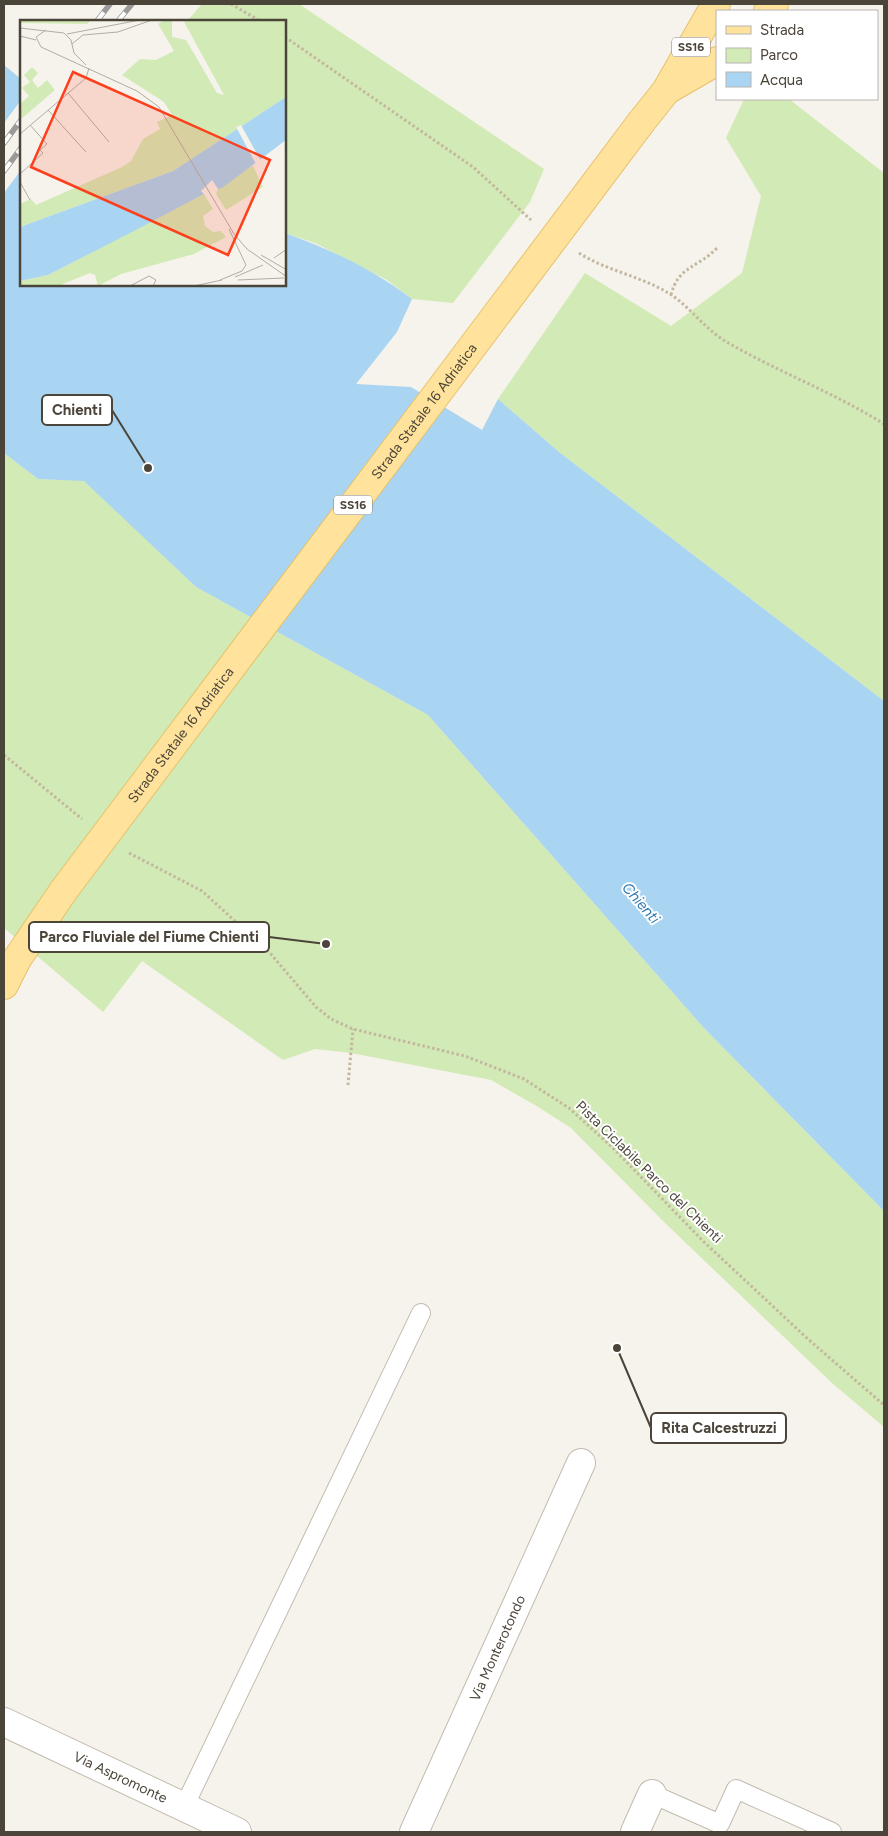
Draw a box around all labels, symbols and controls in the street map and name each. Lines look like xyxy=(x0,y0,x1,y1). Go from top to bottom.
legend xyxy=(716,10,878,100)
inset map xyxy=(20,20,286,286)
text: Strada xyxy=(760,21,804,39)
road number: SS16 xyxy=(672,38,710,56)
text: Parco xyxy=(760,46,798,64)
text: Acqua xyxy=(760,71,803,89)
street label: Strada Statale 16 Adriatica xyxy=(367,340,480,482)
callout: Chienti xyxy=(42,395,112,425)
text: Chienti xyxy=(52,401,102,419)
road number: SS16 xyxy=(334,496,372,514)
street label: Strada Statale 16 Adriatica xyxy=(124,664,237,806)
water label: Chienti xyxy=(618,879,664,928)
callout: Parco Fluviale del Fiume Chienti xyxy=(29,922,269,952)
text: Parco Fluviale del Fiume Chienti xyxy=(39,928,259,946)
street label: Pista Ciclabile Parco del Chienti xyxy=(572,1097,726,1247)
callout: Rita Calcestruzzi xyxy=(651,1413,786,1443)
text: Rita Calcestruzzi xyxy=(661,1419,777,1437)
street label: Via Monterotondo xyxy=(466,1592,529,1704)
street label: Via Aspromonte xyxy=(71,1748,170,1807)

